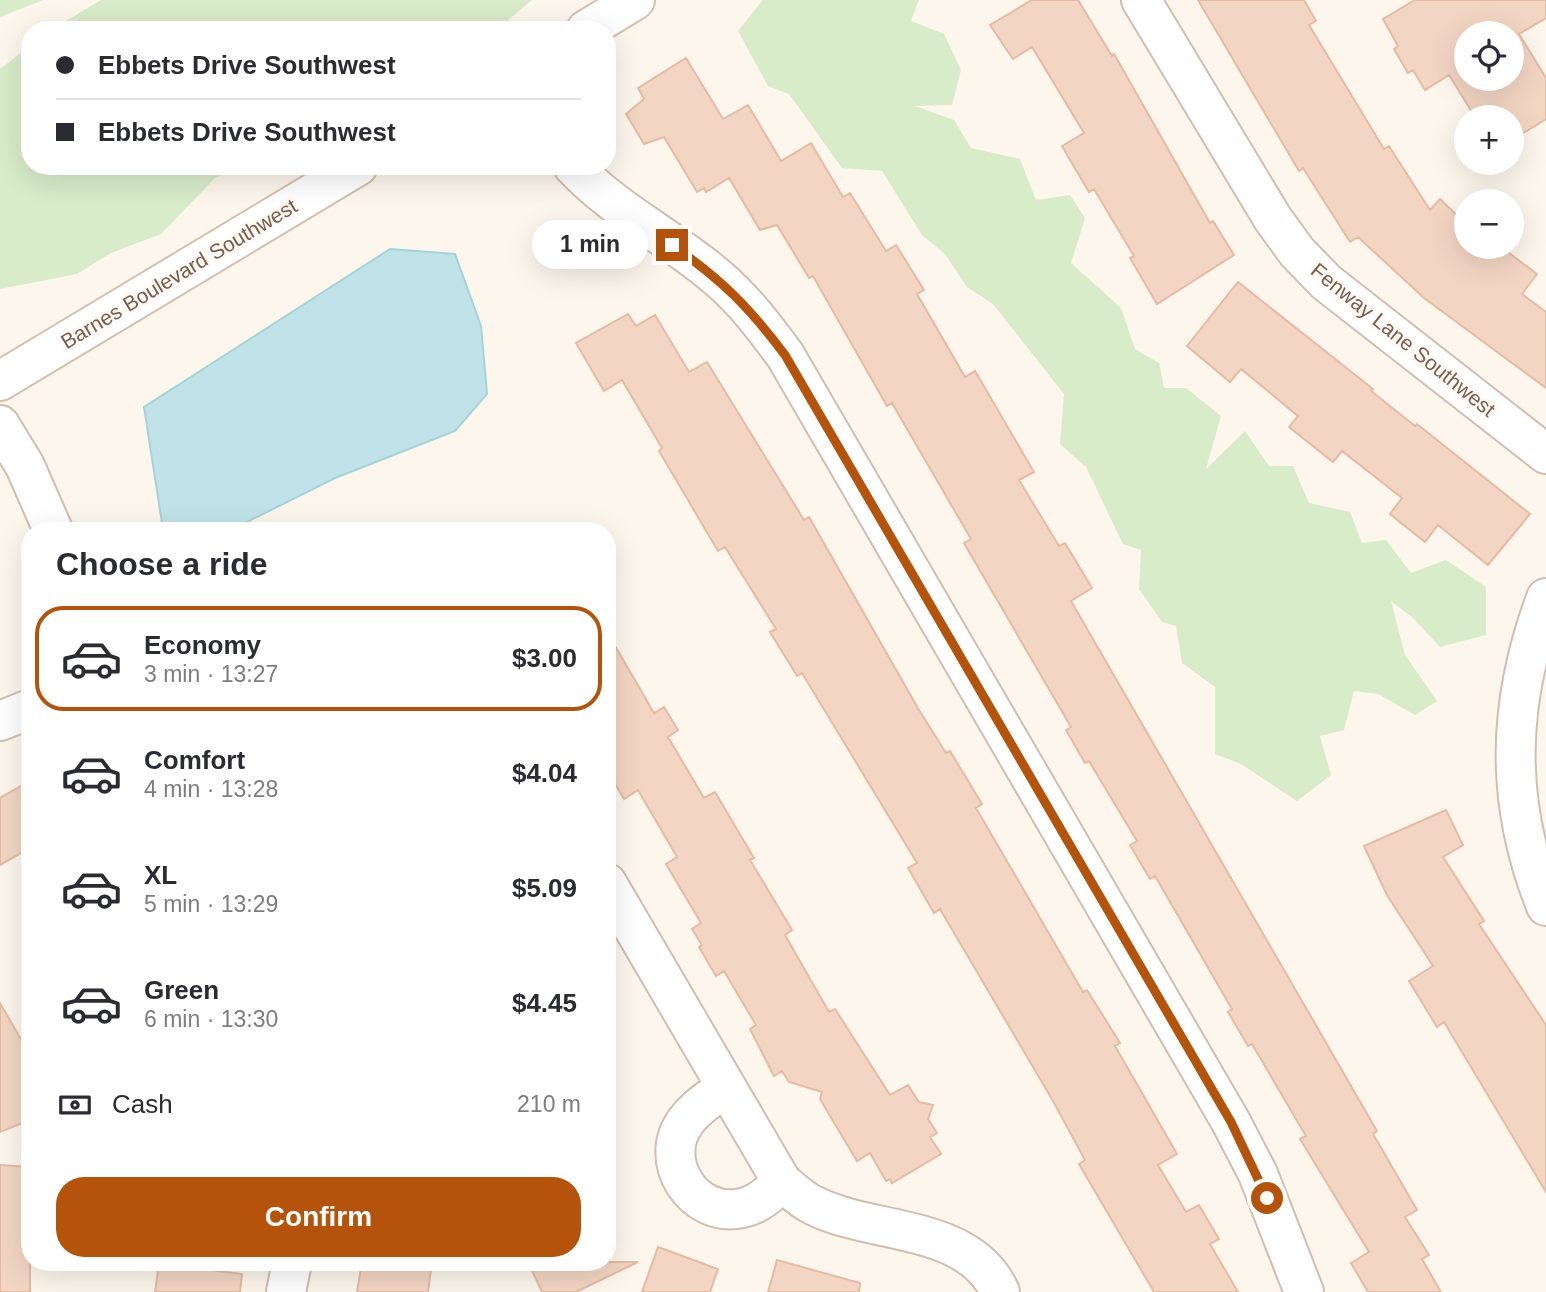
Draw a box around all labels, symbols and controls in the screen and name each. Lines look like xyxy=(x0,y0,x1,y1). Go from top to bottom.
map controls xyxy=(1454,21,1524,259)
button: locate xyxy=(1454,21,1524,91)
text: Ebbets Drive Southwest xyxy=(98,50,396,80)
button: + xyxy=(1454,105,1524,175)
text: Ebbets Drive Southwest xyxy=(98,117,396,147)
button: − xyxy=(1454,189,1524,259)
street label: Barnes Boulevard Southwest xyxy=(57,194,301,353)
callout: 1 min xyxy=(532,220,648,270)
route end xyxy=(656,229,688,261)
text: 1 min xyxy=(560,231,620,257)
street label: Fenway Lane Southwest xyxy=(1307,258,1500,421)
text: Choose a ride xyxy=(56,546,268,582)
icon: car xyxy=(60,627,123,690)
text: Economy xyxy=(144,630,261,660)
text: $3.00 xyxy=(512,643,577,673)
text: 3 min · 13:27 xyxy=(144,661,278,687)
icon: car xyxy=(60,742,123,805)
text: Comfort xyxy=(144,745,245,775)
text: $4.04 xyxy=(512,758,577,788)
text: 4 min · 13:28 xyxy=(144,776,278,802)
icon: car xyxy=(60,857,123,920)
text: XL xyxy=(144,860,177,890)
text: $5.09 xyxy=(512,873,577,903)
text: 5 min · 13:29 xyxy=(144,891,278,917)
icon: car xyxy=(60,972,123,1035)
text: Green xyxy=(144,975,219,1005)
text: $4.45 xyxy=(512,988,577,1018)
text: 6 min · 13:30 xyxy=(144,1006,278,1032)
icon: cash xyxy=(56,1086,94,1124)
text: Cash xyxy=(112,1089,173,1119)
text: 210 m xyxy=(517,1091,581,1117)
button: Confirm xyxy=(56,1177,581,1257)
route start xyxy=(1251,1182,1283,1214)

